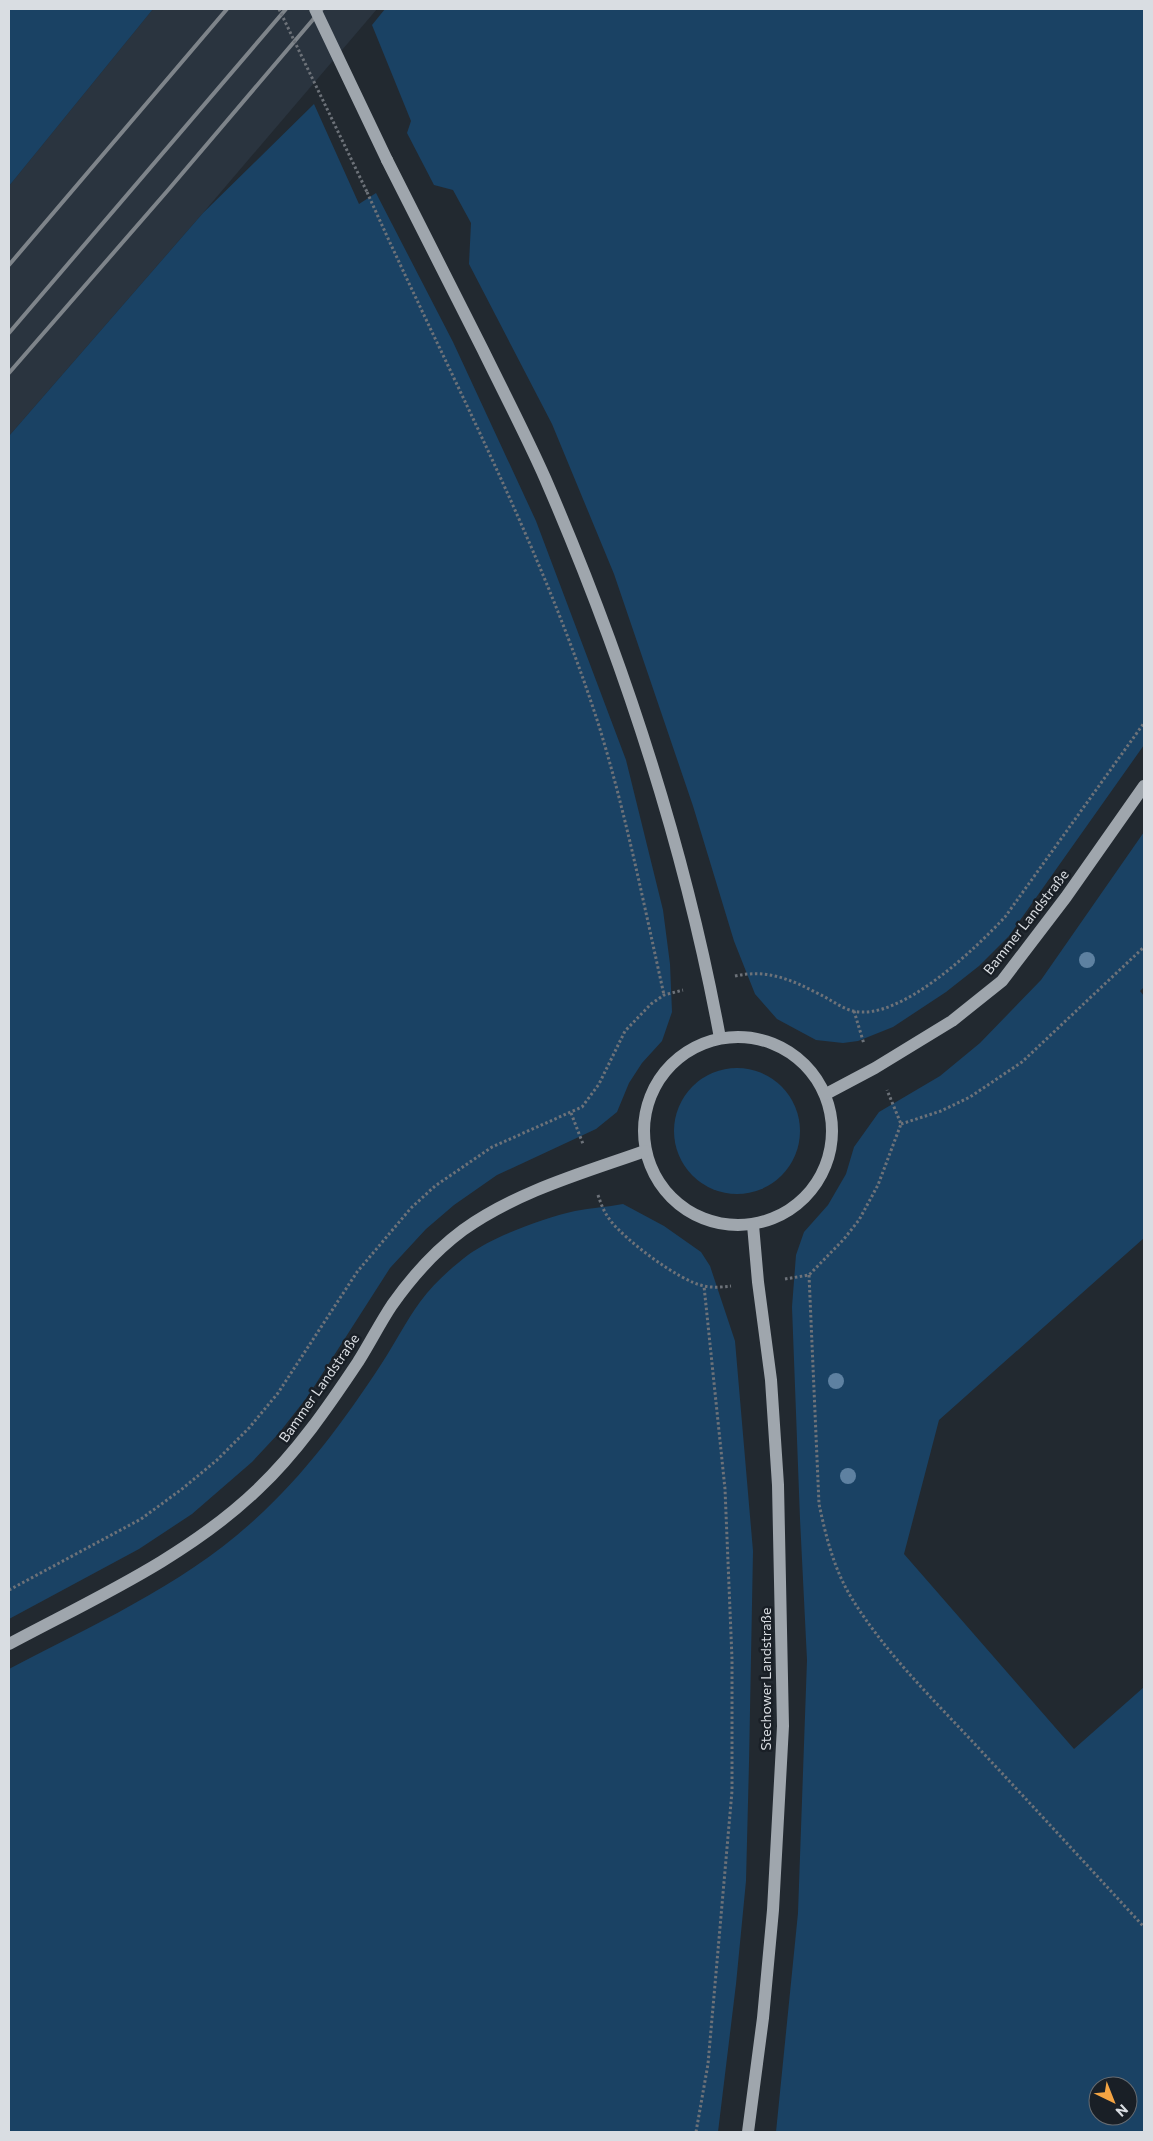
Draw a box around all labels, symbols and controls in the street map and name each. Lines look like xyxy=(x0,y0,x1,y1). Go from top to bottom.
street label: Bammer Landstraße xyxy=(979,866,1072,978)
street label: Bammer Landstraße xyxy=(275,1330,362,1445)
street label: Stechower Landstraße xyxy=(757,1608,774,1750)
north arrow xyxy=(1088,2076,1138,2126)
text: N xyxy=(1113,2101,1132,2121)

